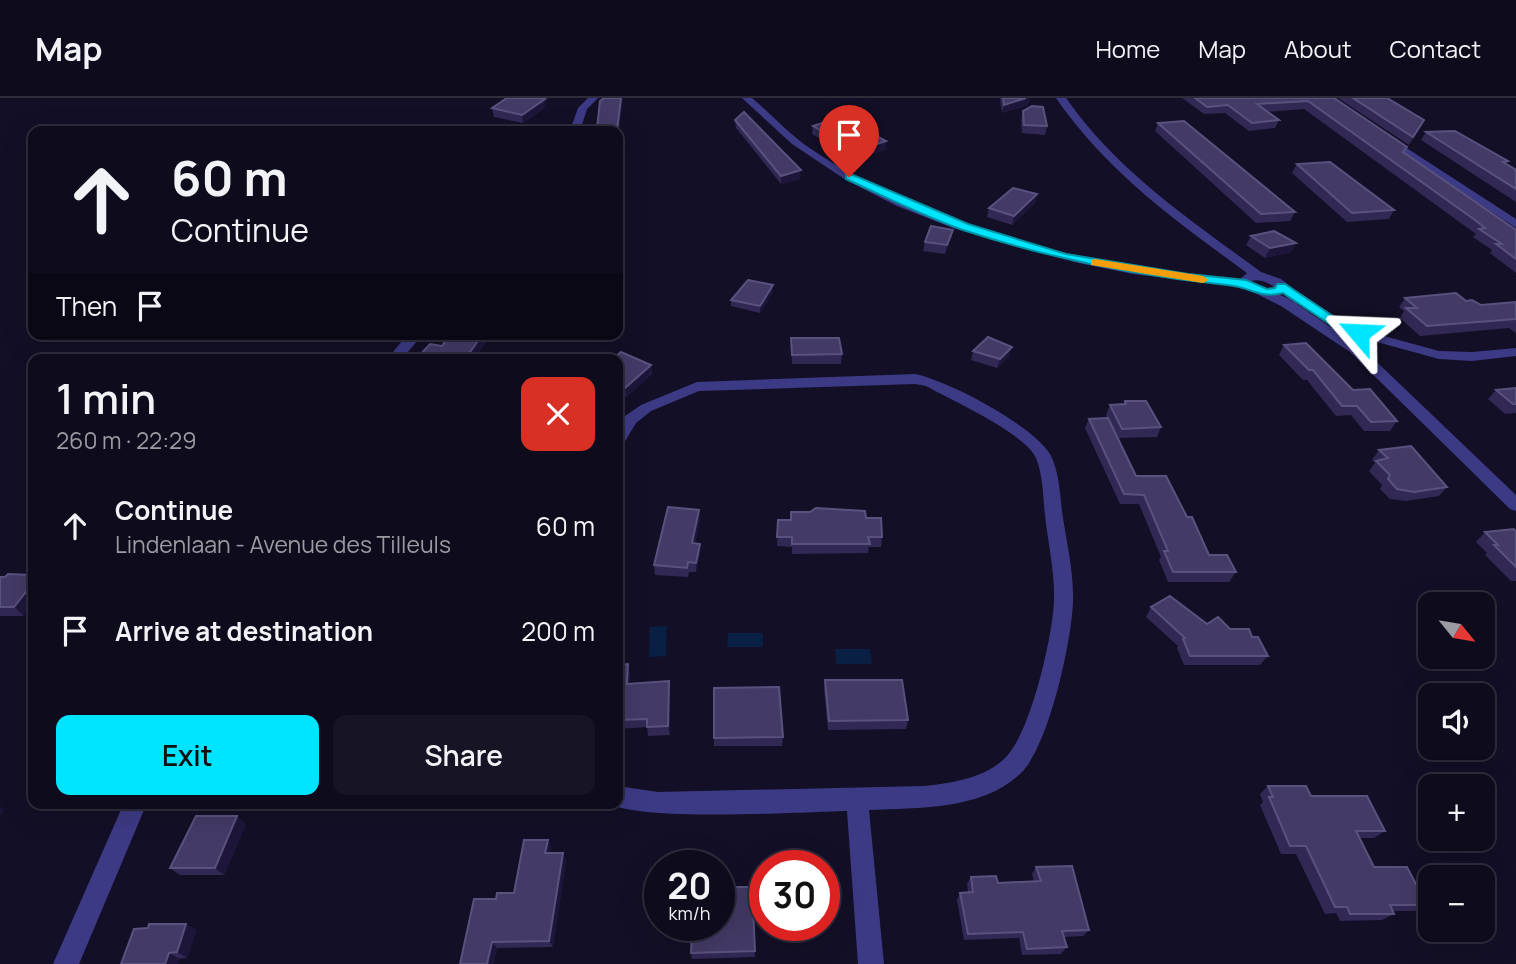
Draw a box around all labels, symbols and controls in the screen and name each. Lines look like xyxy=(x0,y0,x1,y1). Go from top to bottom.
text: Map xyxy=(35,26,103,71)
text: Home xyxy=(1095,32,1160,65)
text: Map xyxy=(1198,32,1246,65)
text: About xyxy=(1284,32,1352,65)
text: Contact xyxy=(1390,32,1481,65)
pin xyxy=(819,105,879,177)
icon: arrive xyxy=(830,116,868,154)
text: 60 m xyxy=(171,144,288,211)
icon: ahead xyxy=(56,154,147,245)
text: Continue xyxy=(171,208,309,252)
icon: arrive xyxy=(131,287,169,325)
text: Then xyxy=(56,288,117,324)
position arrow xyxy=(1322,296,1396,370)
text: 1 min xyxy=(56,369,156,427)
button: close xyxy=(521,377,595,451)
text: 260 m · 22:29 xyxy=(56,424,196,456)
text: Continue xyxy=(115,492,233,528)
icon: ahead xyxy=(56,507,94,545)
text: 60 m xyxy=(536,508,595,544)
text: Lindenlaan - Avenue des Tilleuls xyxy=(115,528,451,560)
north arrow xyxy=(1418,592,1494,668)
map controls xyxy=(1418,592,1495,942)
icon: arrive xyxy=(56,612,94,650)
text: Arrive at destination xyxy=(115,613,373,649)
text: 200 m xyxy=(521,613,595,649)
button: sound xyxy=(1418,683,1495,760)
button: Exit xyxy=(56,715,319,795)
button: Share xyxy=(333,715,595,795)
button: + xyxy=(1418,774,1495,851)
speed limit sign: 30 xyxy=(749,850,840,941)
text: 20 xyxy=(668,862,711,910)
button: − xyxy=(1418,865,1495,942)
text: km/h xyxy=(669,901,710,925)

